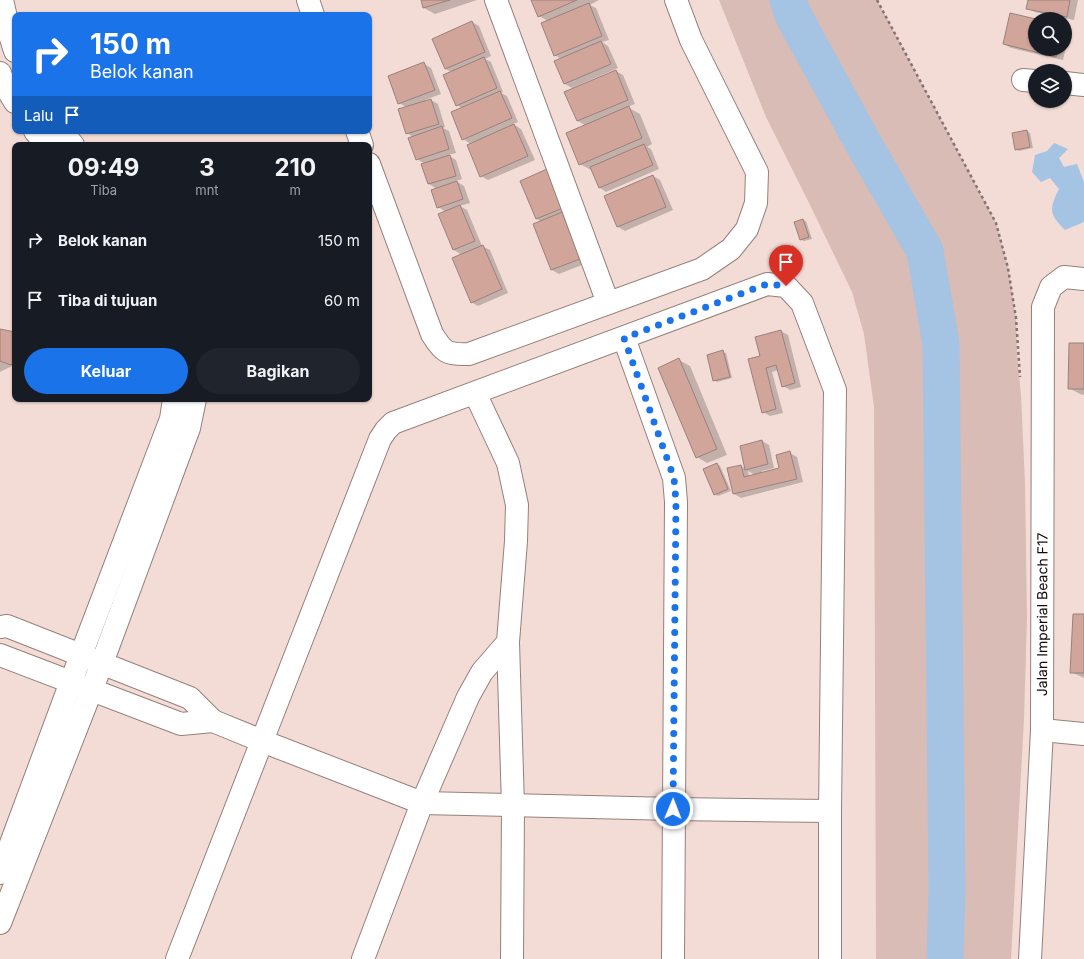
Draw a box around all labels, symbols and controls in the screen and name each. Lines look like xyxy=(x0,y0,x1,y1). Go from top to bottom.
map controls xyxy=(1028,12,1072,108)
button: search xyxy=(1028,12,1072,56)
text: 150 m xyxy=(90,27,171,61)
icon: right xyxy=(24,28,76,80)
text: Belok kanan xyxy=(90,61,194,82)
button: layers xyxy=(1028,64,1072,108)
icon: arrive xyxy=(61,104,83,126)
text: Lalu xyxy=(24,106,53,125)
text: 09:49 xyxy=(68,153,139,182)
text: 3 xyxy=(199,153,215,182)
text: 210 xyxy=(274,153,316,182)
text: Tiba xyxy=(90,182,117,198)
text: mnt xyxy=(195,182,219,198)
text: m xyxy=(290,182,301,198)
icon: right xyxy=(24,229,46,251)
text: Belok kanan xyxy=(58,231,147,250)
text: 150 m xyxy=(318,231,360,250)
pin xyxy=(769,245,803,286)
icon: arrive xyxy=(775,251,797,273)
icon: arrive xyxy=(24,289,46,311)
text: Tiba di tujuan xyxy=(58,291,157,310)
text: 60 m xyxy=(324,291,360,310)
button: Keluar xyxy=(24,348,188,394)
button: Bagikan xyxy=(196,348,360,394)
street label: Jalan Imperial Beach F17 xyxy=(1033,532,1050,696)
position arrow xyxy=(652,788,694,830)

